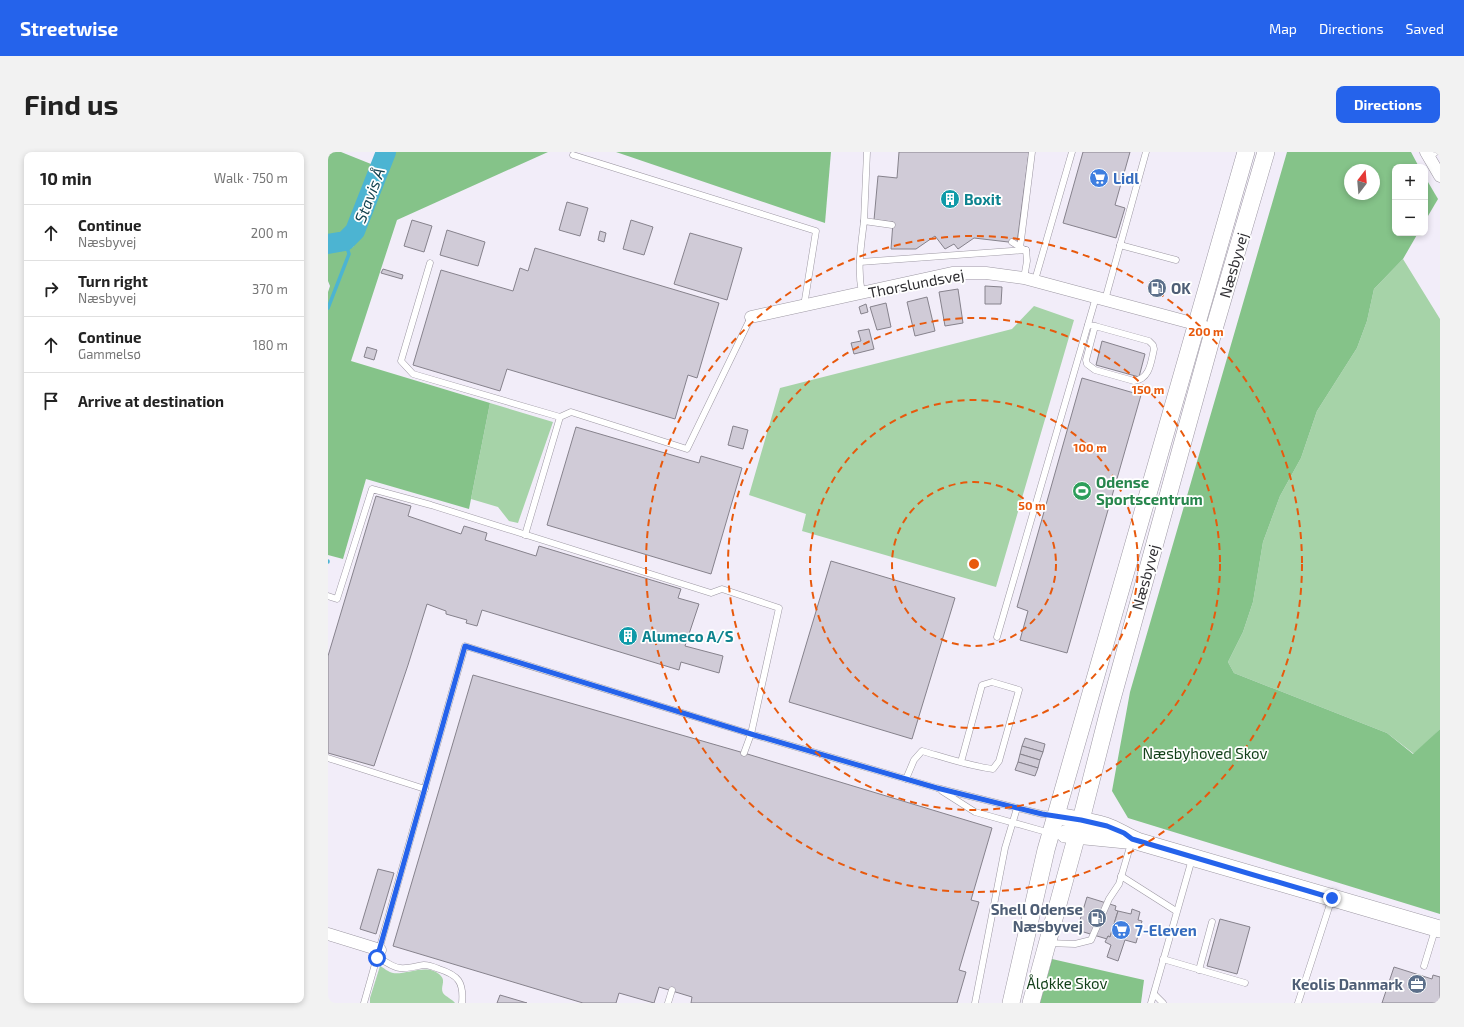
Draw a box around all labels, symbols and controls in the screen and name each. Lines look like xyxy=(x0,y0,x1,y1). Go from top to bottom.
text: Streetwise xyxy=(20,17,118,40)
text: Map xyxy=(1269,20,1297,37)
text: Directions xyxy=(1319,20,1384,37)
text: Saved xyxy=(1406,20,1444,37)
button: Directions xyxy=(1336,86,1440,123)
text: Find us xyxy=(24,87,118,121)
north arrow xyxy=(1344,164,1380,200)
map controls xyxy=(1392,164,1428,236)
button: + xyxy=(1392,164,1428,200)
water label: Stavis Å xyxy=(350,165,388,225)
supermarket icon: Lidl xyxy=(1088,167,1110,189)
text: 10 min xyxy=(40,168,92,188)
place label: Lidl xyxy=(1113,169,1139,187)
text: Walk · 750 m xyxy=(214,170,288,186)
building icon: Boxit xyxy=(939,188,961,210)
place label: Boxit xyxy=(964,190,1001,208)
button: − xyxy=(1392,200,1428,236)
text: Continue xyxy=(78,216,141,234)
icon: ahead xyxy=(40,222,62,244)
text: 200 m xyxy=(251,225,288,241)
street label: Næsbyvej xyxy=(1215,230,1252,300)
text: Næsbyvej xyxy=(78,234,136,250)
street label: Thorslundsvej xyxy=(867,265,966,302)
text: Turn right xyxy=(78,272,148,290)
fuel station icon: OK xyxy=(1146,277,1168,299)
icon: right xyxy=(40,278,62,300)
place label: OK xyxy=(1171,279,1191,297)
text: 370 m xyxy=(252,281,288,297)
text: Næsbyvej xyxy=(78,290,136,306)
text: 200 m xyxy=(1188,324,1224,338)
text: Continue xyxy=(78,328,141,346)
icon: ahead xyxy=(40,334,62,356)
text: 180 m xyxy=(253,337,288,353)
text: Gammelsø xyxy=(78,346,141,362)
text: 150 m xyxy=(1132,382,1164,396)
icon: arrive xyxy=(40,390,62,412)
text: Arrive at destination xyxy=(78,392,224,410)
text: 100 m xyxy=(1073,440,1107,454)
place label: Odense Sportscentrum xyxy=(1096,473,1203,508)
sports icon: Odense Sportscentrum xyxy=(1071,480,1093,502)
text: 50 m xyxy=(1018,498,1046,512)
street label: Næsbyvej xyxy=(1128,542,1163,612)
centre of rings xyxy=(967,557,981,571)
building icon: Alumeco A/S xyxy=(617,625,639,647)
place label: Alumeco A/S xyxy=(642,627,734,645)
park label: Næsbyhoved Skov xyxy=(1143,744,1267,762)
route end xyxy=(1323,889,1341,907)
place label: Shell Odense Næsbyvej xyxy=(991,900,1083,936)
fuel station icon: Shell Odense Næsbyvej xyxy=(1086,907,1108,929)
supermarket icon: 7-Eleven xyxy=(1110,919,1132,941)
place label: 7-Eleven xyxy=(1135,921,1197,939)
route start xyxy=(368,949,386,967)
office icon: Keolis Danmark xyxy=(1406,973,1428,995)
park label: Åløkke Skov xyxy=(1027,974,1108,992)
place label: Keolis Danmark xyxy=(1292,975,1404,993)

